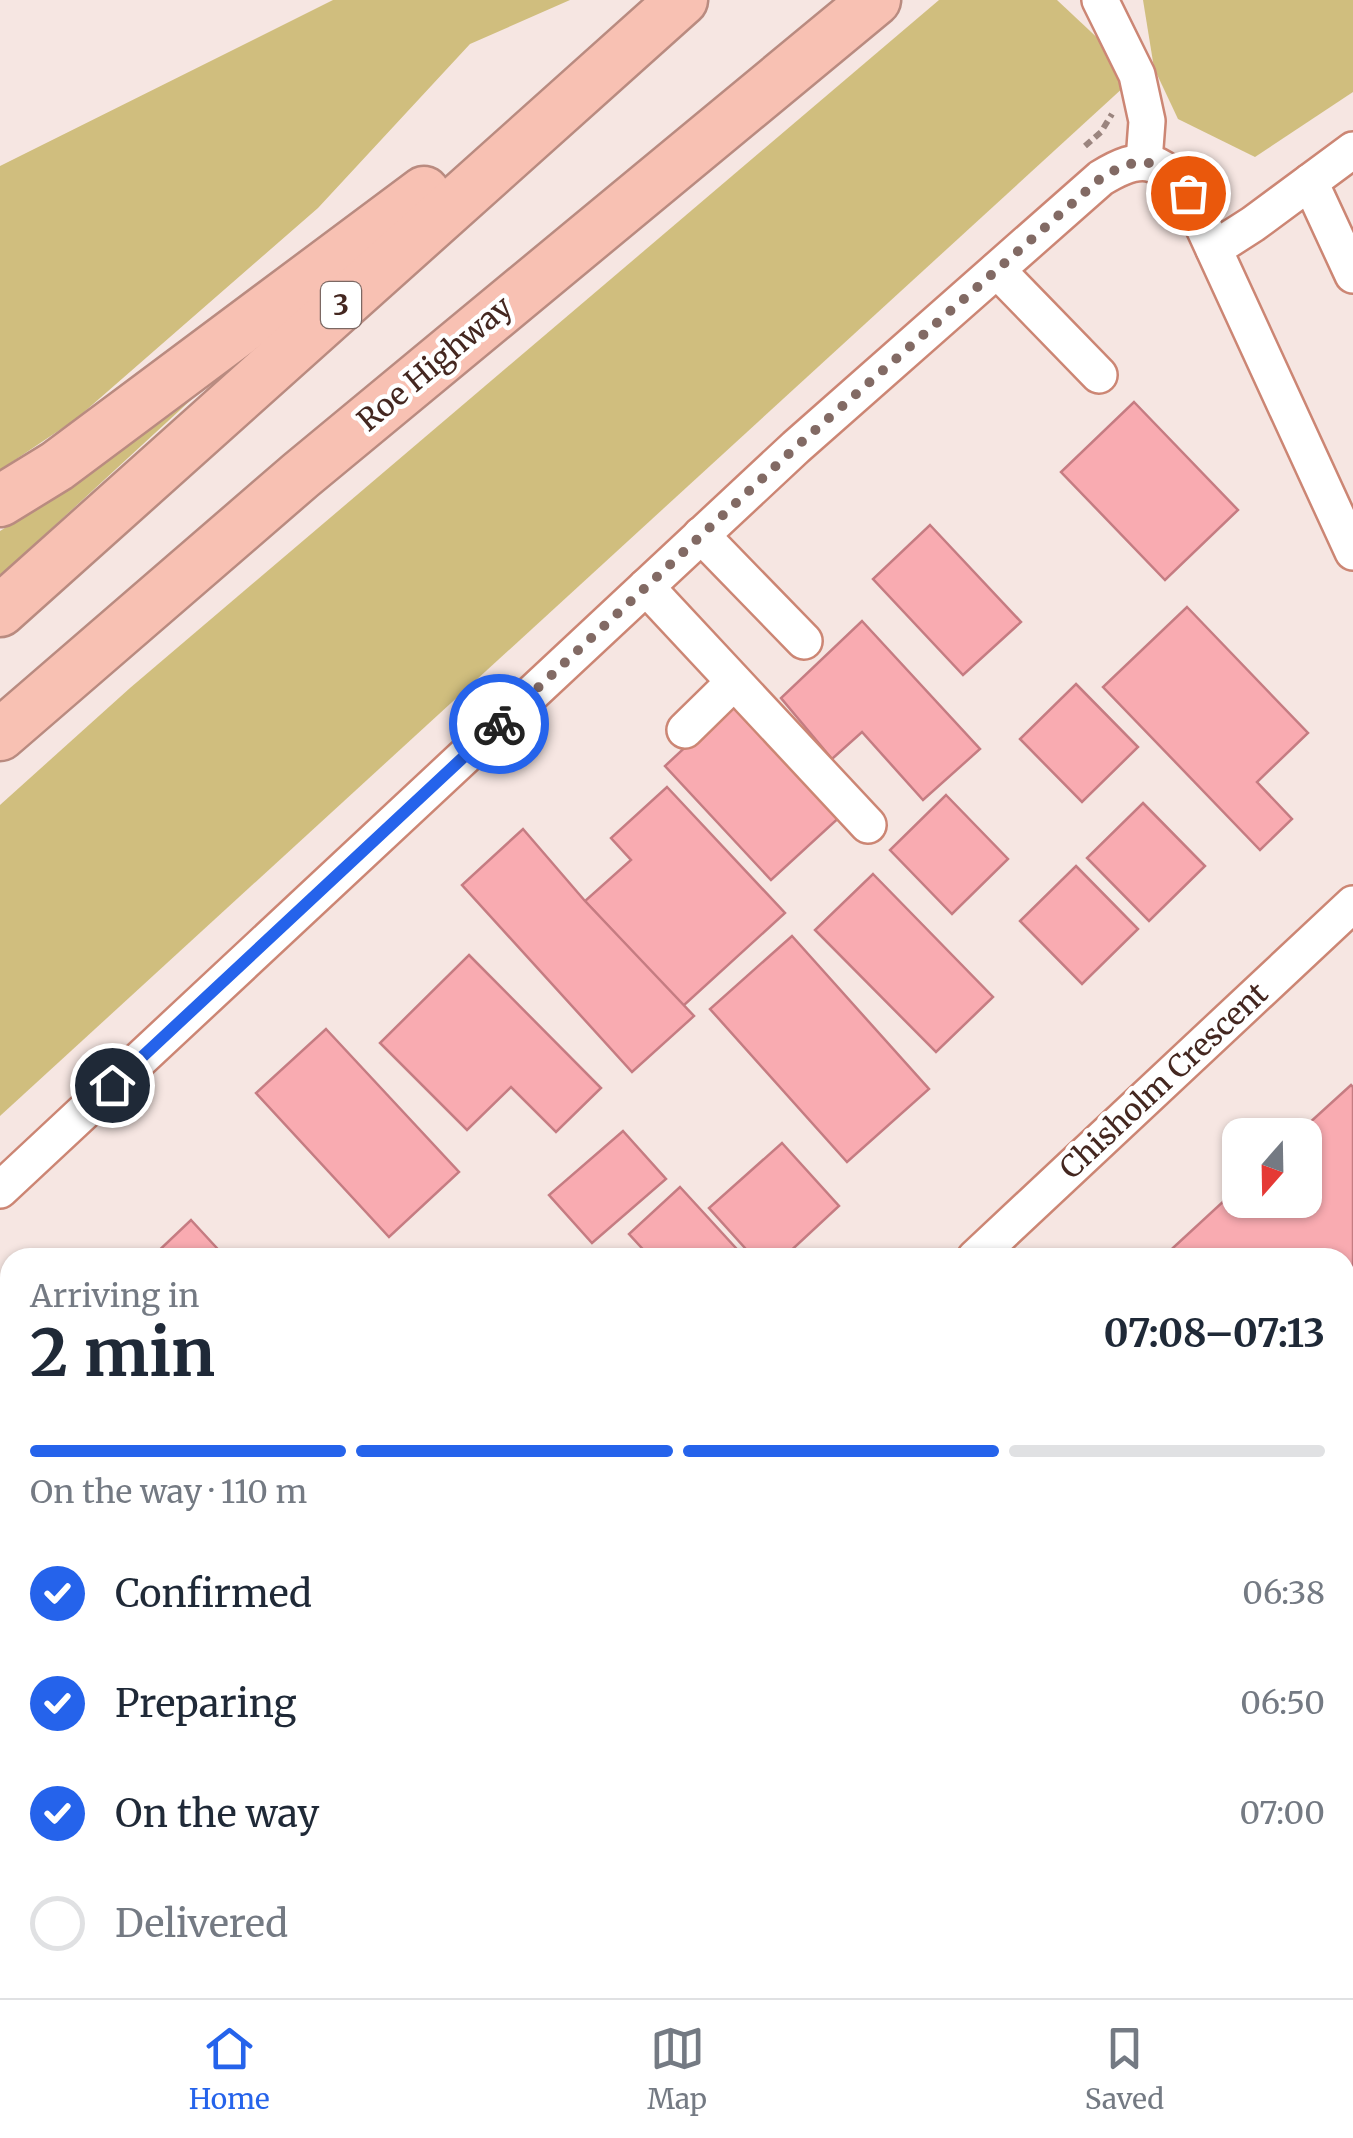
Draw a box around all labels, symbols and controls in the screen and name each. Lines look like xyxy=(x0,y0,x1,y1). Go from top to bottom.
pin xyxy=(1146,151,1231,236)
icon: bag xyxy=(1161,166,1216,221)
road number: 3 xyxy=(321,282,361,328)
street label: Roe Highway xyxy=(349,287,520,439)
courier xyxy=(449,674,549,774)
icon: bike xyxy=(472,697,527,752)
street label: Chisholm Crescent xyxy=(1051,974,1276,1187)
pin xyxy=(70,1043,155,1128)
icon: home xyxy=(85,1058,140,1113)
north arrow xyxy=(1222,1118,1322,1218)
map controls xyxy=(1222,1118,1322,1218)
text: Arriving in xyxy=(30,1276,199,1316)
text: 07:08–07:13 xyxy=(1104,1310,1325,1357)
text: 2 min xyxy=(30,1312,215,1394)
text: On the way · 110 m xyxy=(30,1472,307,1512)
icon: check xyxy=(30,1566,85,1621)
text: Confirmed xyxy=(115,1570,312,1617)
text: 06:38 xyxy=(1242,1573,1325,1613)
icon: check xyxy=(30,1676,85,1731)
text: Preparing xyxy=(115,1680,297,1727)
text: 06:50 xyxy=(1240,1683,1325,1723)
icon: check xyxy=(30,1786,85,1841)
text: On the way xyxy=(115,1790,319,1837)
text: 07:00 xyxy=(1239,1793,1325,1833)
text: Delivered xyxy=(115,1900,288,1947)
tab: Home xyxy=(189,2021,270,2117)
tab: Map xyxy=(647,2021,707,2117)
tab: Saved xyxy=(1085,2021,1164,2117)

